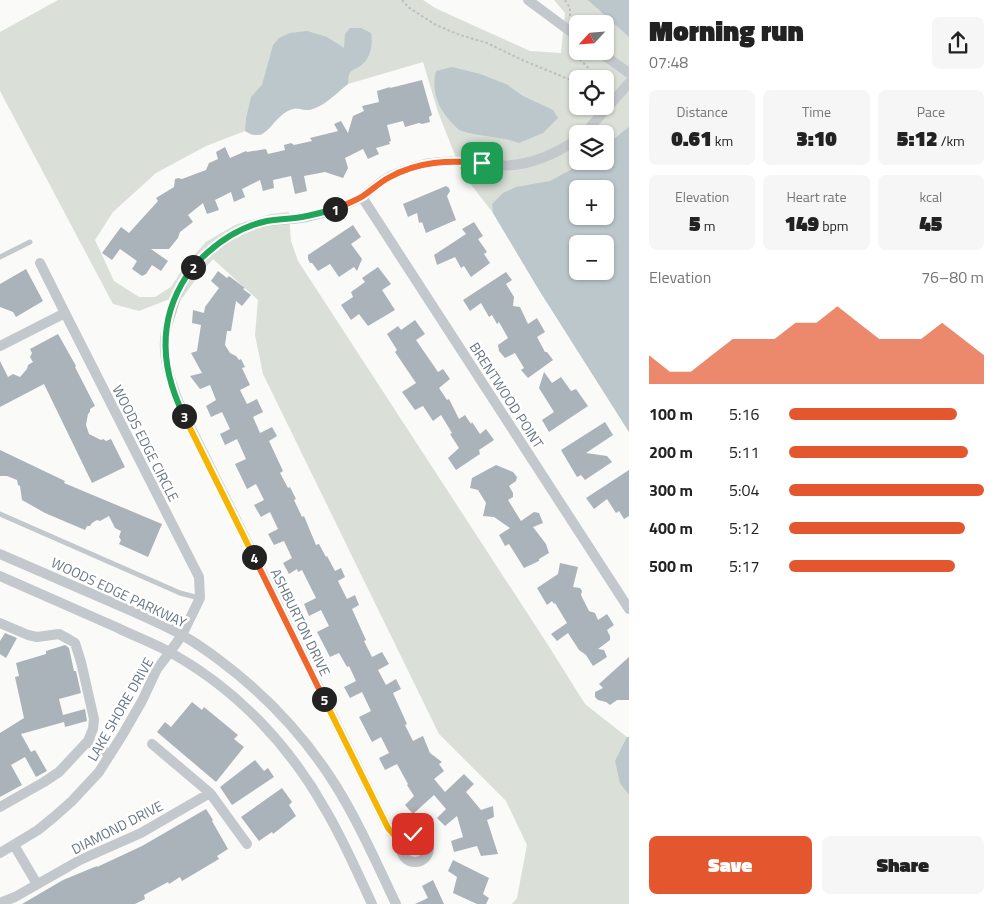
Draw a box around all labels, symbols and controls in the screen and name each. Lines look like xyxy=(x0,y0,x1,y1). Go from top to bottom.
text: Morning run xyxy=(649,9,804,52)
north arrow xyxy=(569,15,614,60)
map controls xyxy=(569,15,614,280)
button: share xyxy=(932,17,984,69)
text: 07:48 xyxy=(649,50,688,74)
button: locate xyxy=(569,70,614,115)
text: Distance xyxy=(677,101,728,122)
text: Time xyxy=(802,101,831,122)
text: Pace xyxy=(917,101,945,122)
text: 0.61 xyxy=(671,122,712,154)
text: 3:10 xyxy=(796,122,837,154)
text: 5:12 xyxy=(897,122,938,154)
button: layers xyxy=(569,125,614,170)
text: km xyxy=(712,130,733,151)
text: /km xyxy=(938,130,965,151)
pin xyxy=(461,142,503,184)
icon: arrive xyxy=(468,149,496,177)
button: + xyxy=(569,180,614,225)
text: Elevation xyxy=(675,186,729,207)
text: Heart rate xyxy=(786,186,847,207)
text: kcal xyxy=(919,186,942,207)
pin: 1 xyxy=(322,196,348,222)
text: 1 xyxy=(332,199,339,220)
text: 5 xyxy=(689,207,701,239)
text: 149 xyxy=(784,207,819,239)
text: 45 xyxy=(919,207,942,239)
text: m xyxy=(701,215,715,236)
text: bpm xyxy=(819,215,849,236)
button: − xyxy=(569,235,614,280)
pin: 2 xyxy=(180,254,206,280)
text: 2 xyxy=(190,257,197,278)
text: Elevation xyxy=(649,265,711,289)
text: 76–80 m xyxy=(921,265,984,289)
street label: BRENTWOOD POINT xyxy=(465,338,550,453)
street label: WOODS EDGE CIRCLE xyxy=(107,381,185,505)
text: 100 m xyxy=(649,402,693,426)
text: 5:16 xyxy=(729,402,759,426)
pin: 3 xyxy=(172,404,196,428)
text: 3 xyxy=(181,406,188,427)
text: 200 m xyxy=(649,440,693,464)
text: 5:11 xyxy=(729,440,759,464)
text: 300 m xyxy=(649,478,693,502)
text: 5:04 xyxy=(729,478,759,502)
text: 400 m xyxy=(649,516,693,540)
text: 5:12 xyxy=(729,516,759,540)
pin: 4 xyxy=(242,544,266,570)
text: 4 xyxy=(251,547,258,568)
street label: WOODS EDGE PARKWAY xyxy=(48,551,190,633)
text: 500 m xyxy=(649,554,693,578)
text: 5:17 xyxy=(729,554,759,578)
street label: ASHBURTON DRIVE xyxy=(266,565,336,680)
street label: LAKE SHORE DRIVE xyxy=(82,653,158,765)
pin: 5 xyxy=(312,686,336,712)
text: 5 xyxy=(321,689,328,710)
street label: DIAMOND DRIVE xyxy=(68,795,167,859)
pin xyxy=(392,813,434,855)
icon: check xyxy=(399,820,427,848)
button: Save xyxy=(649,836,812,894)
button: Share xyxy=(822,836,984,894)

